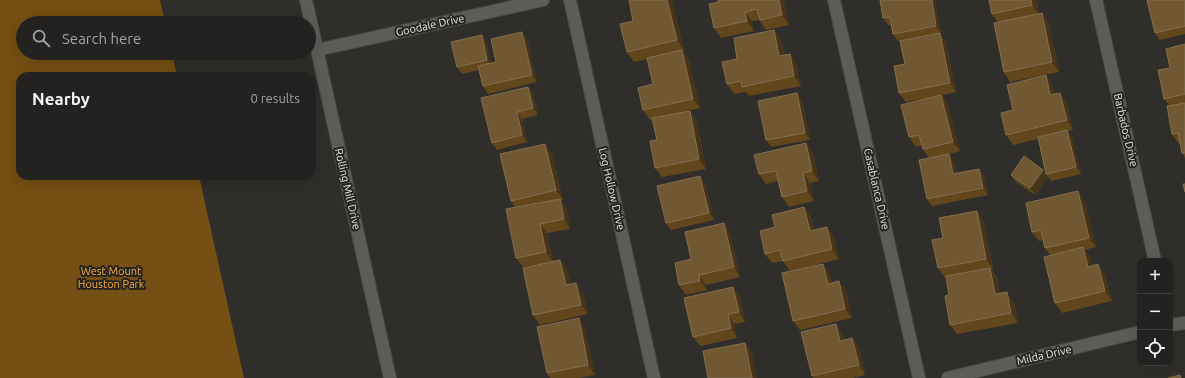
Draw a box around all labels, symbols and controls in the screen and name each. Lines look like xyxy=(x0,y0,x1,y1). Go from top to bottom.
street label: Goodale Drive xyxy=(395,12,465,38)
search box xyxy=(16,16,316,60)
icon: search xyxy=(30,27,52,49)
text: Search here xyxy=(62,30,141,47)
text: Nearby xyxy=(32,89,90,108)
text: 0 results xyxy=(250,91,300,105)
street label: Barbados Drive xyxy=(1112,92,1140,168)
street label: Rolling Mill Drive xyxy=(333,147,363,231)
street label: Log Hollow Drive xyxy=(597,147,627,231)
street label: Casablanca Drive xyxy=(862,147,892,231)
map controls xyxy=(1137,258,1173,366)
button: + xyxy=(1137,258,1173,294)
park label: West Mount Houston Park xyxy=(78,265,145,290)
button: − xyxy=(1137,294,1173,330)
button: locate xyxy=(1137,330,1173,366)
street label: Milda Drive xyxy=(1015,343,1073,367)

